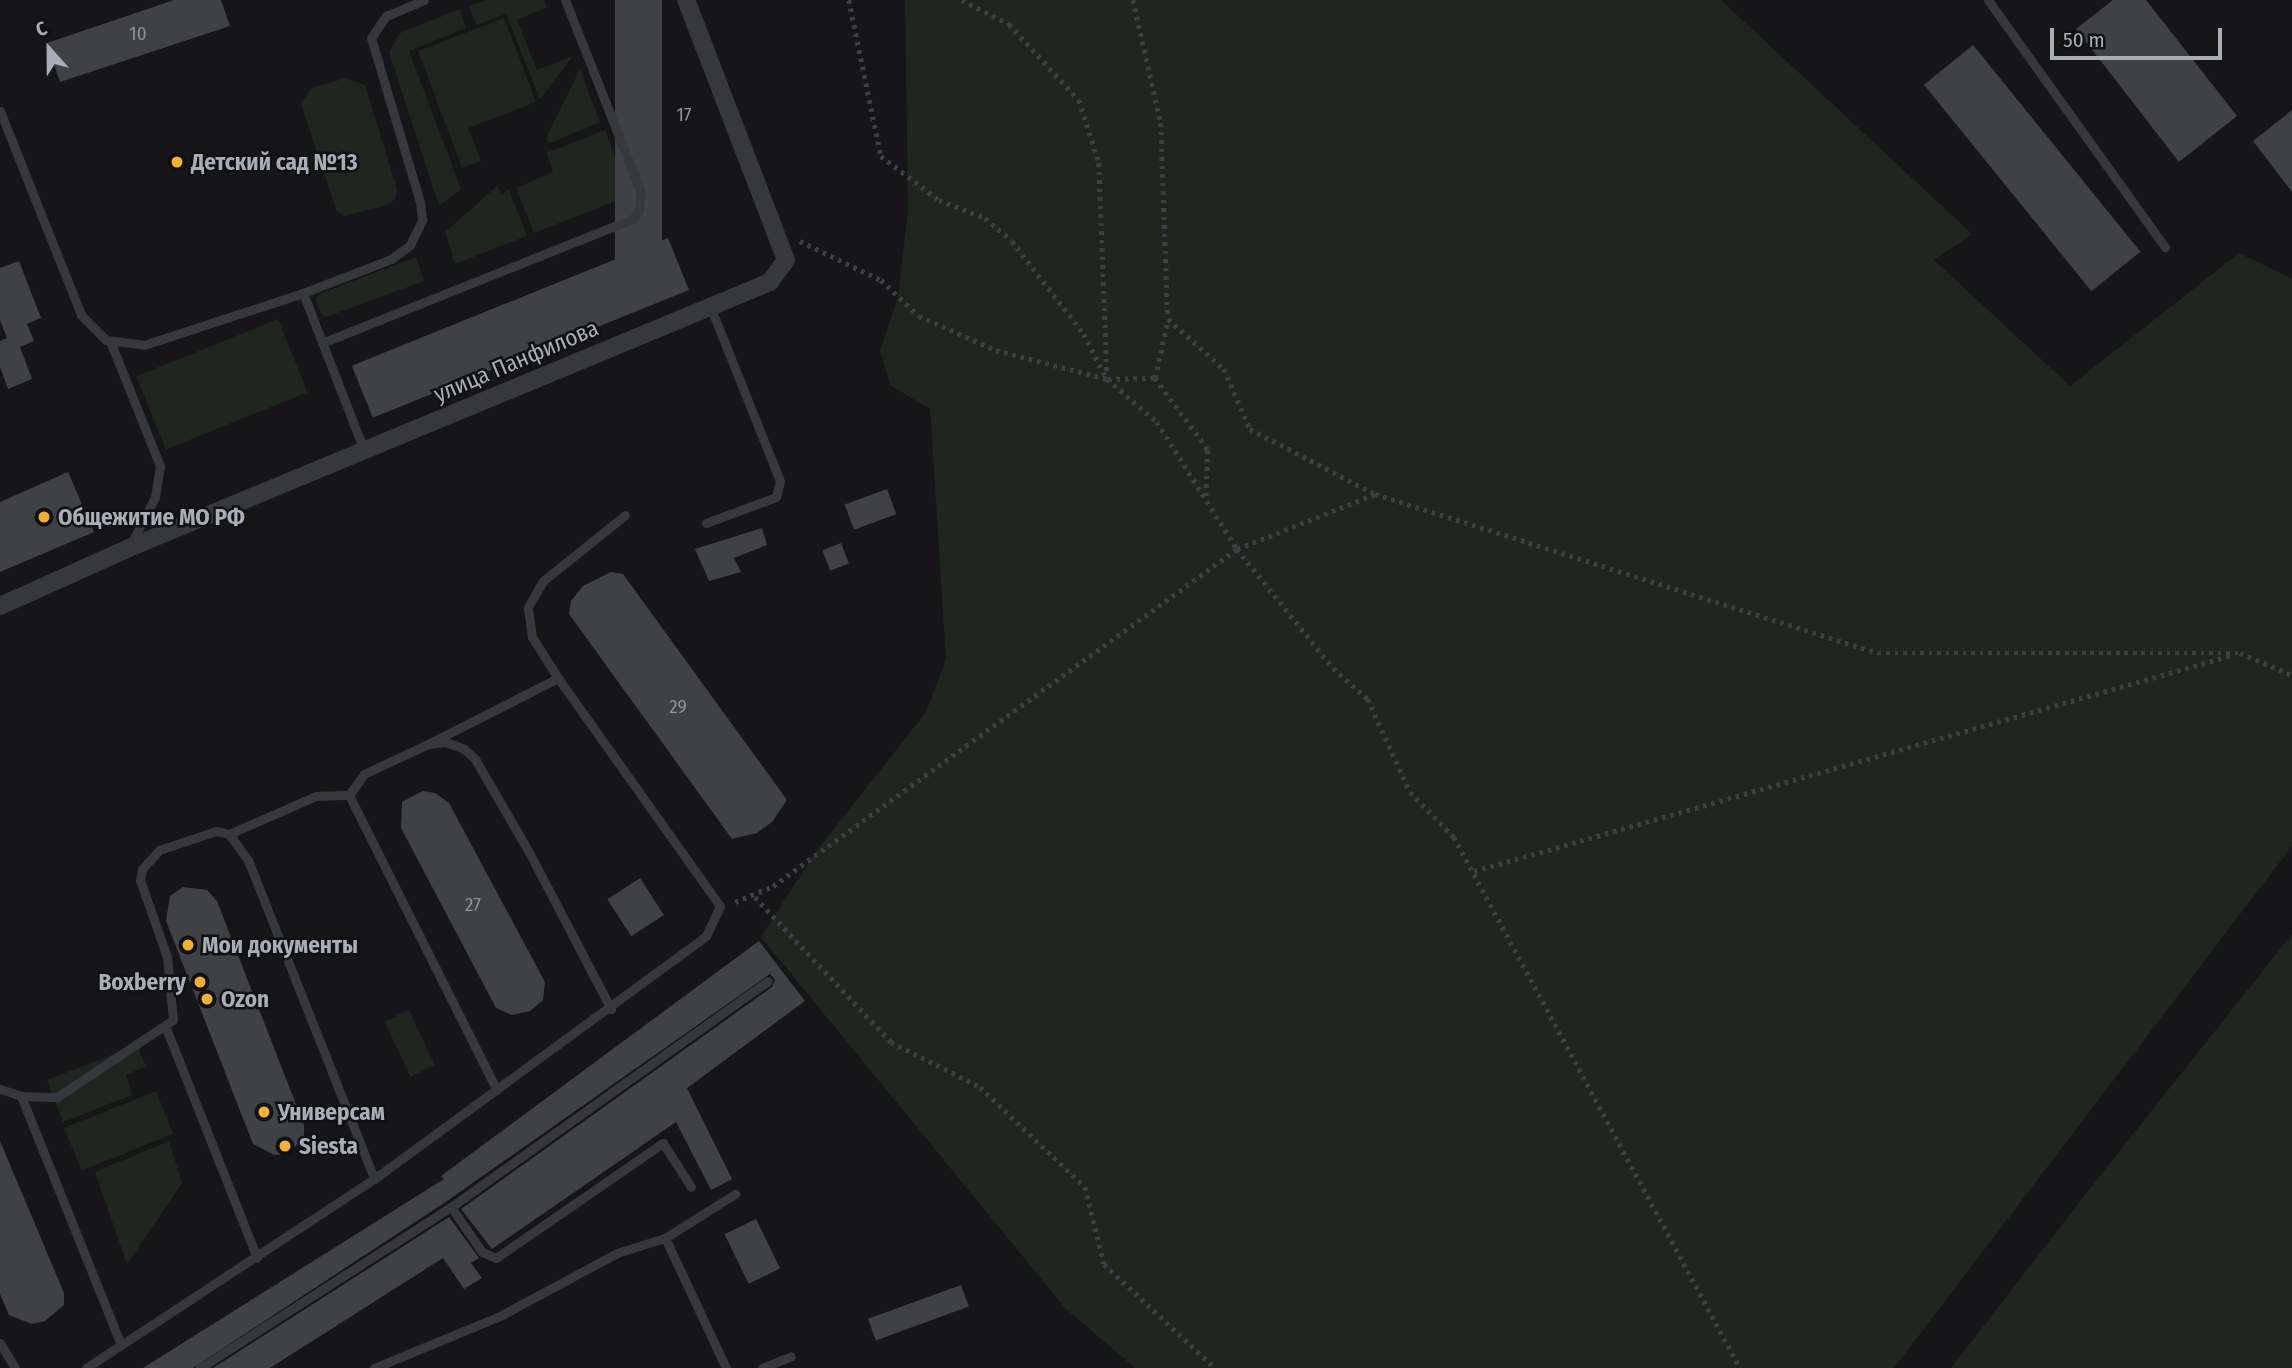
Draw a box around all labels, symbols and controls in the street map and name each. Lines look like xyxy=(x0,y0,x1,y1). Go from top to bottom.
north arrow xyxy=(14,14,84,84)
scale bar xyxy=(2054,14,2226,58)
text: С xyxy=(33,16,50,41)
house number: 10 xyxy=(129,23,147,45)
text: 50 m xyxy=(2063,27,2105,53)
house number: 17 xyxy=(676,104,692,126)
place label: Детский сад №13 xyxy=(191,148,358,176)
marker: Детский сад №13 xyxy=(169,154,185,170)
street label: улица Панфилова xyxy=(430,314,602,408)
place label: Общежитие МО РФ xyxy=(58,503,245,531)
marker: Общежитие МО РФ xyxy=(36,509,52,525)
house number: 29 xyxy=(669,696,687,718)
house number: 27 xyxy=(465,894,481,916)
place label: Мои документы xyxy=(202,931,358,959)
marker: Мои документы xyxy=(180,937,196,953)
place label: Boxberry xyxy=(98,968,186,996)
marker: Boxberry xyxy=(192,974,208,990)
place label: Ozon xyxy=(221,985,269,1013)
marker: Ozon xyxy=(199,991,215,1007)
place label: Универсам xyxy=(278,1098,385,1126)
marker: Универсам xyxy=(256,1104,272,1120)
place label: Siesta xyxy=(299,1132,358,1160)
marker: Siesta xyxy=(277,1138,293,1154)

